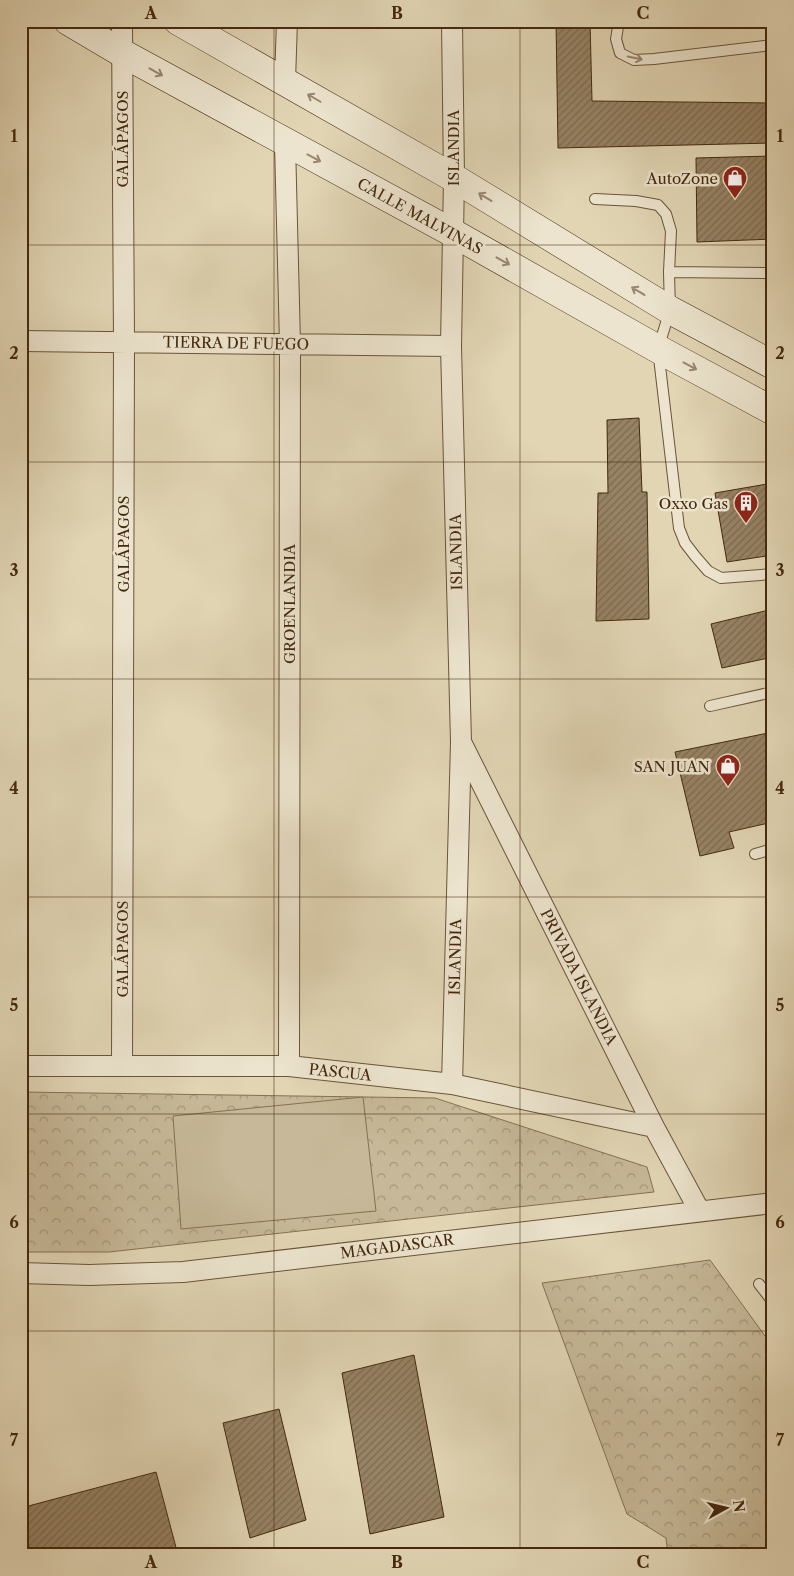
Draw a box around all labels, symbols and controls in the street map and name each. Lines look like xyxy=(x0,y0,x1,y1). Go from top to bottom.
text: A xyxy=(144,3,158,23)
text: B xyxy=(391,3,403,23)
text: C xyxy=(637,3,649,23)
one-way arrow xyxy=(627,54,643,63)
one-way arrow xyxy=(148,68,163,77)
street label: GALÁPAGOS xyxy=(113,90,132,188)
one-way arrow xyxy=(307,92,321,102)
street label: ISLANDIA xyxy=(444,109,463,186)
text: 1 xyxy=(10,126,18,146)
text: 1 xyxy=(776,126,784,146)
one-way arrow xyxy=(306,154,321,163)
shop icon: AutoZone xyxy=(722,165,748,199)
place label: AutoZone xyxy=(646,169,718,188)
street label: CALLE MALVINAS xyxy=(354,174,486,258)
one-way arrow xyxy=(478,192,492,202)
one-way arrow xyxy=(495,256,510,266)
one-way arrow xyxy=(632,285,646,295)
street label: TIERRA DE FUEGO xyxy=(163,332,309,354)
text: 2 xyxy=(9,343,19,363)
text: 2 xyxy=(775,343,785,363)
one-way arrow xyxy=(683,361,698,371)
building icon: Oxxo Gas xyxy=(733,490,759,524)
place label: Oxxo Gas xyxy=(659,494,728,513)
street label: GALÁPAGOS xyxy=(114,495,133,593)
street label: ISLANDIA xyxy=(446,513,466,591)
street label: GROENLANDIA xyxy=(280,543,299,664)
text: 3 xyxy=(9,560,19,580)
text: 3 xyxy=(775,560,785,580)
shop icon: SAN JUAN xyxy=(715,753,741,787)
place label: SAN JUAN xyxy=(634,757,710,776)
text: 4 xyxy=(9,778,19,798)
text: 4 xyxy=(775,778,785,798)
street label: GALÁPAGOS xyxy=(113,900,132,998)
street label: PRIVADA ISLANDIA xyxy=(536,906,622,1049)
street label: ISLANDIA xyxy=(445,918,465,996)
text: 5 xyxy=(10,995,19,1015)
text: 5 xyxy=(776,995,785,1015)
street label: PASCUA xyxy=(308,1059,373,1085)
text: 6 xyxy=(9,1212,19,1232)
text: 6 xyxy=(775,1212,785,1232)
street label: MAGADASCAR xyxy=(339,1229,456,1262)
text: 7 xyxy=(10,1430,19,1450)
text: 7 xyxy=(776,1430,785,1450)
north arrow xyxy=(702,1484,752,1534)
text: N xyxy=(729,1499,749,1513)
text: A xyxy=(144,1552,158,1572)
text: B xyxy=(391,1552,403,1572)
text: C xyxy=(637,1552,649,1572)

